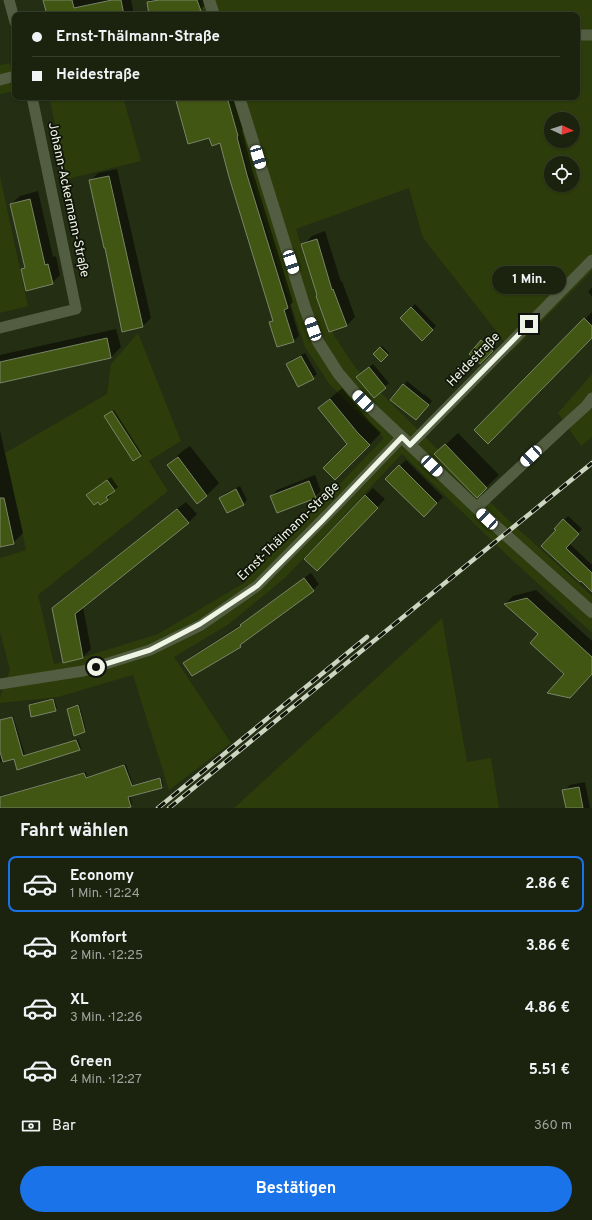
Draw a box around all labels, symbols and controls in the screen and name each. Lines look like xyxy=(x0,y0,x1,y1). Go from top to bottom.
text: Ernst-Thälmann-Straße xyxy=(56,28,220,47)
text: Heidestraße xyxy=(56,66,140,85)
north arrow xyxy=(544,112,580,148)
map controls xyxy=(544,112,580,192)
street label: Johann-Ackermann-Straße xyxy=(44,121,92,279)
car xyxy=(249,144,267,170)
button: locate xyxy=(544,156,580,192)
car xyxy=(282,249,300,275)
callout: 1 Min. xyxy=(492,266,566,294)
text: 1 Min. xyxy=(512,272,546,288)
route end xyxy=(520,315,538,333)
car xyxy=(303,316,323,342)
street label: Heidestraße xyxy=(444,329,504,391)
car xyxy=(350,388,376,414)
car xyxy=(518,443,544,469)
car xyxy=(419,453,445,479)
street label: Ernst-Thälmann-Straße xyxy=(235,479,343,585)
car xyxy=(474,506,500,532)
route start xyxy=(87,658,105,676)
text: Fahrt wählen xyxy=(20,820,129,843)
icon: car xyxy=(22,866,58,902)
text: Economy xyxy=(70,867,134,886)
text: 2.86 € xyxy=(525,875,570,894)
text: 1 Min. · 12:24 xyxy=(70,886,140,902)
icon: car xyxy=(22,928,58,964)
text: Komfort xyxy=(70,929,127,948)
text: 3.86 € xyxy=(526,937,570,956)
text: 2 Min. · 12:25 xyxy=(70,948,143,964)
icon: car xyxy=(22,990,58,1026)
text: XL xyxy=(70,991,88,1010)
text: 4.86 € xyxy=(525,999,570,1018)
text: 3 Min. · 12:26 xyxy=(70,1010,143,1026)
icon: car xyxy=(22,1052,58,1088)
text: Green xyxy=(70,1053,112,1072)
text: 5.51 € xyxy=(529,1061,570,1080)
text: 4 Min. · 12:27 xyxy=(70,1072,142,1088)
icon: cash xyxy=(20,1115,42,1137)
text: Bar xyxy=(52,1117,76,1136)
text: 360 m xyxy=(534,1118,572,1134)
button: Bestätigen xyxy=(20,1166,572,1212)

